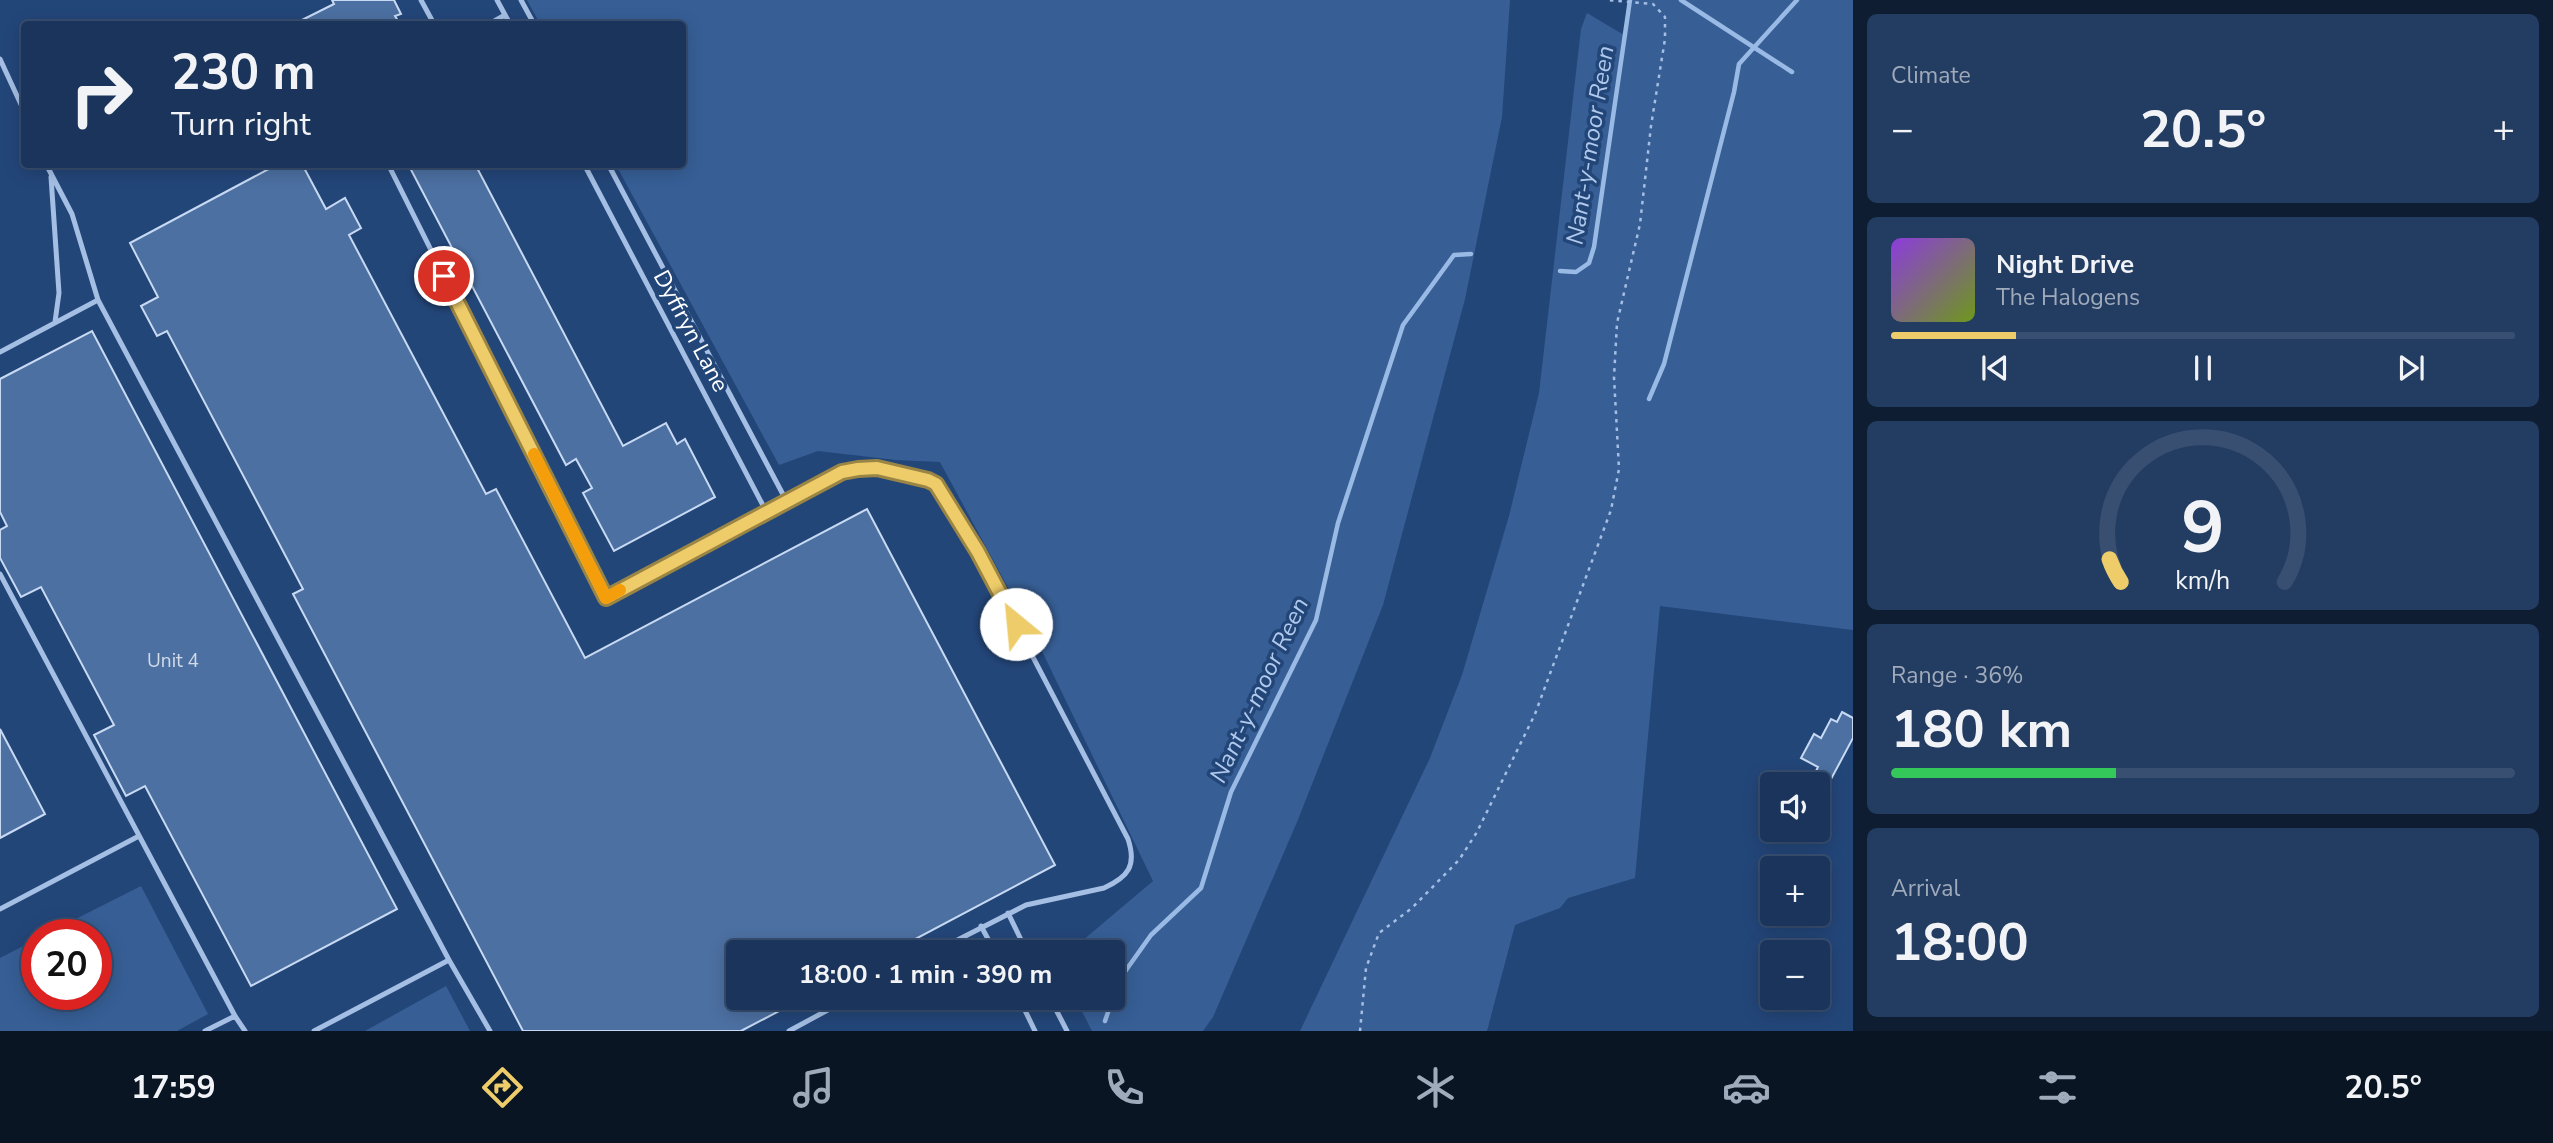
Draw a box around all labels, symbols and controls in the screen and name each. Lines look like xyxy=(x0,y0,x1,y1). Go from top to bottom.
text: 230 m xyxy=(171,39,315,106)
water label: Nant-y-moor Reen xyxy=(1558,43,1622,247)
icon: right xyxy=(56,49,147,140)
text: Climate xyxy=(1891,60,1971,91)
text: 20.5° xyxy=(2140,94,2266,165)
text: Turn right xyxy=(171,103,311,146)
text: − xyxy=(1891,104,1914,155)
text: + xyxy=(2492,104,2515,155)
pin xyxy=(414,246,474,306)
text: Night Drive xyxy=(1996,247,2134,282)
icon: arrive xyxy=(425,257,463,295)
street label: Dyffryn Lane xyxy=(646,265,736,397)
text: The Halogens xyxy=(1996,282,2140,313)
icon: previous xyxy=(1976,349,2014,387)
icon: pause xyxy=(2184,349,2222,387)
icon: next xyxy=(2392,349,2430,387)
text: 9 xyxy=(2181,478,2225,578)
text: km/h xyxy=(2175,563,2231,597)
position arrow xyxy=(979,587,1053,661)
water label: Nant-y-moor Reen xyxy=(1202,592,1316,788)
house number: Unit 4 xyxy=(147,648,199,674)
text: Range · 36% xyxy=(1891,660,2023,691)
text: 180 km xyxy=(1891,694,2072,765)
map controls xyxy=(1760,772,1830,1010)
button: sound xyxy=(1760,772,1830,842)
button: + xyxy=(1760,856,1830,926)
text: Arrival xyxy=(1891,873,1960,904)
text: 18:00 xyxy=(1891,907,2029,978)
speed limit sign: 20 xyxy=(21,919,112,1010)
button: − xyxy=(1760,940,1830,1010)
text: 18:00 · 1 min · 390 m xyxy=(799,957,1052,992)
icon: directions xyxy=(478,1063,527,1112)
icon: music xyxy=(789,1063,838,1112)
icon: phone xyxy=(1100,1063,1149,1112)
icon: climate xyxy=(1411,1063,1460,1112)
icon: car xyxy=(1722,1063,1771,1112)
icon: filters xyxy=(2033,1063,2082,1112)
text: 17:59 xyxy=(131,1066,216,1109)
text: 20.5° xyxy=(2344,1066,2422,1109)

